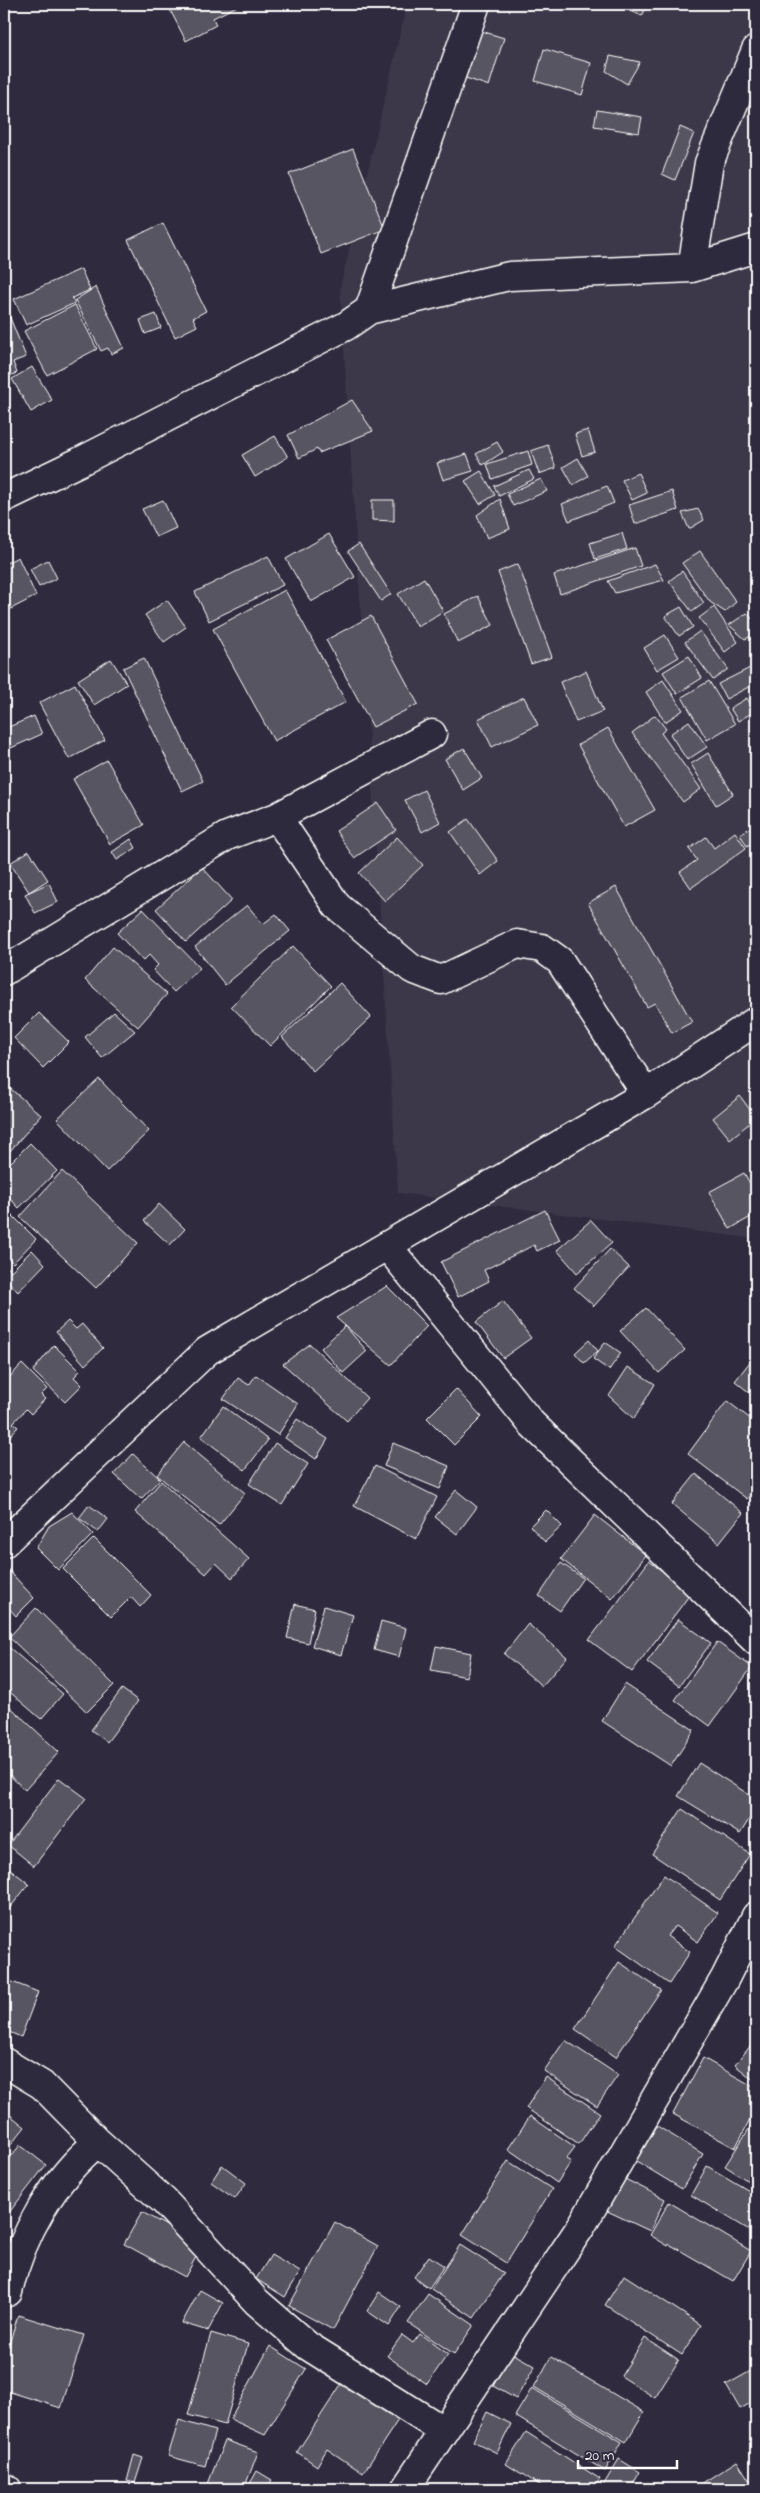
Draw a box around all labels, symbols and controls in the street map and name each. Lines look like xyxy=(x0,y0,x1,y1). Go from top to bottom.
scale bar xyxy=(578,2438,676,2470)
text: 20 m xyxy=(585,2445,615,2467)

